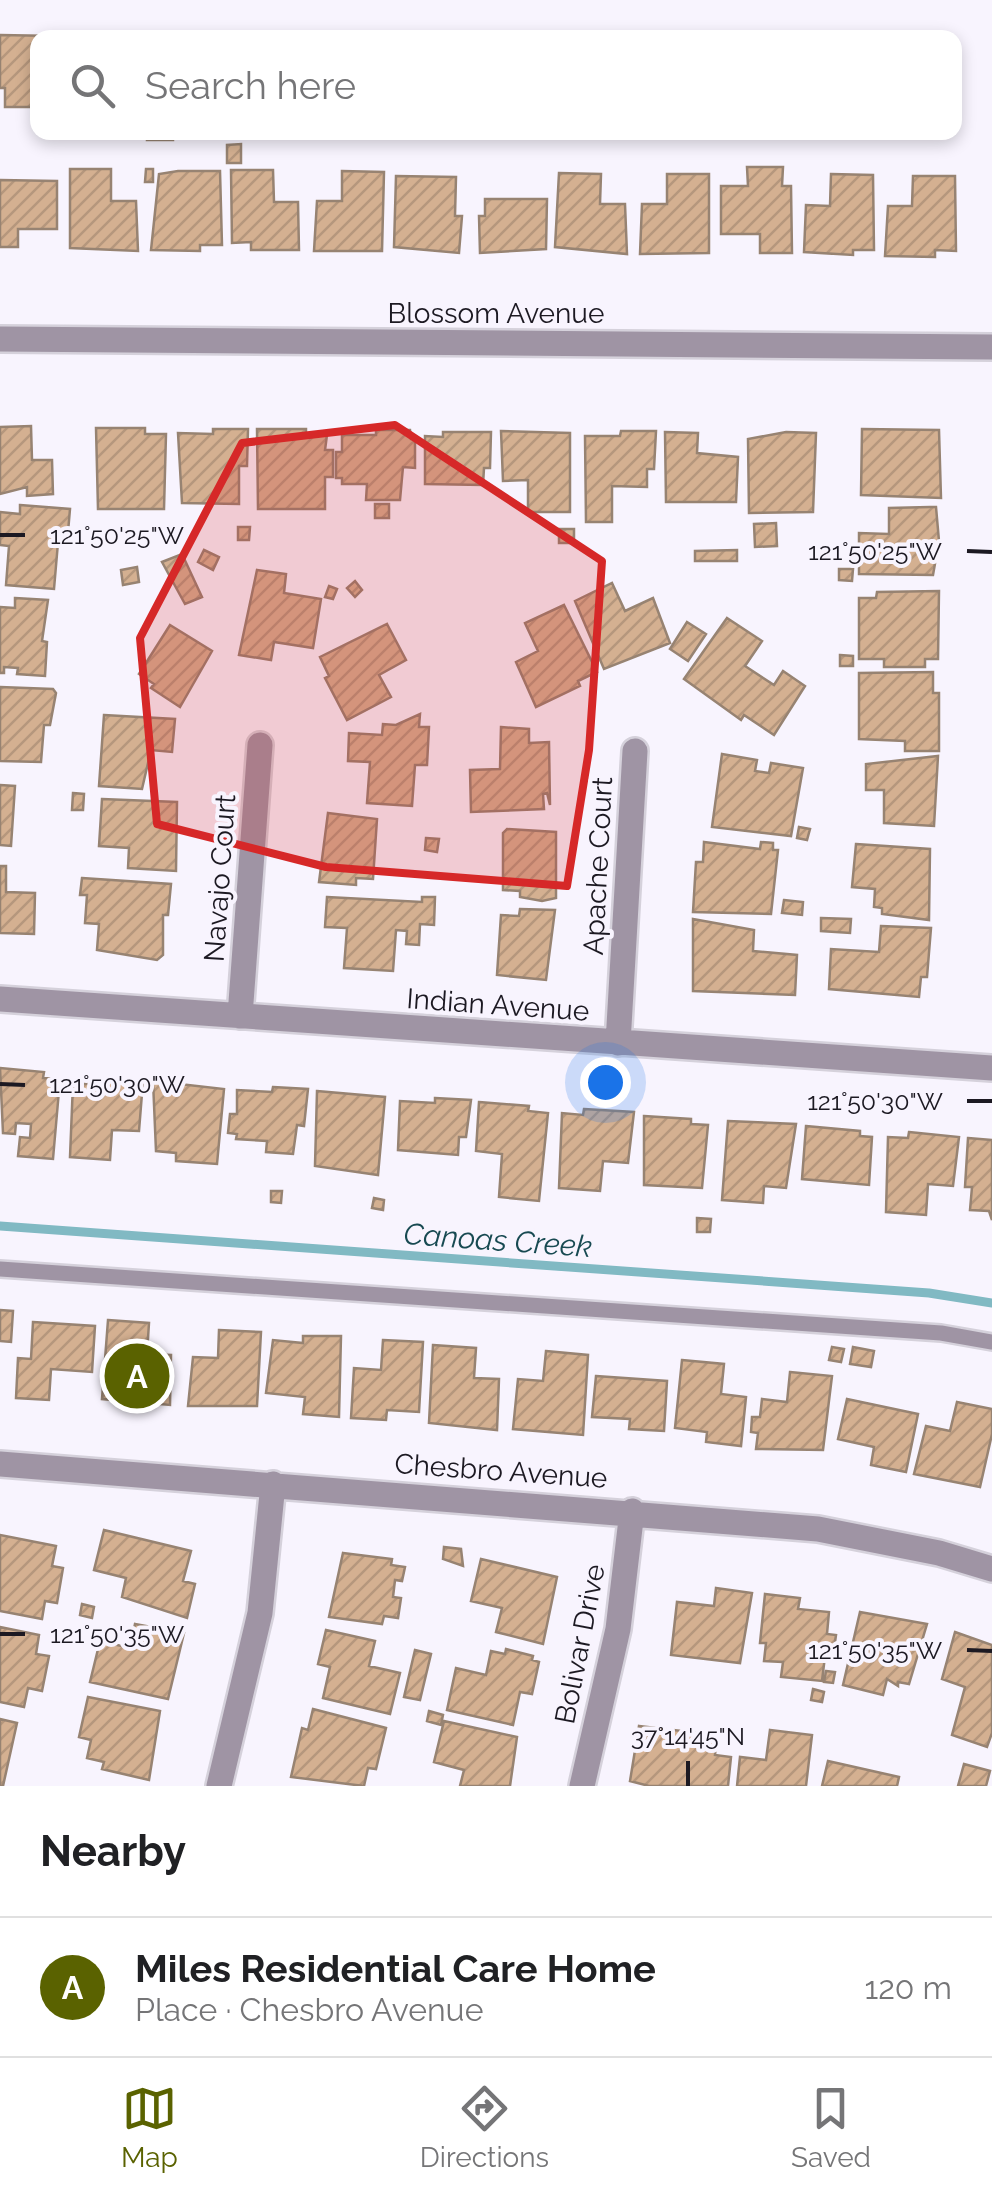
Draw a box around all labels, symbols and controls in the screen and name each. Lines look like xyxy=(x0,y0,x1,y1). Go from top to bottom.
search box xyxy=(30,30,962,140)
icon: search xyxy=(65,58,120,113)
text: Search here xyxy=(145,63,356,108)
street label: Blossom Avenue xyxy=(388,297,604,330)
text: 121°50'25"W xyxy=(50,520,184,550)
text: 121°50'25"W xyxy=(808,536,942,566)
street label: Apache Court xyxy=(577,775,619,956)
street label: Navajo Court xyxy=(198,792,242,963)
street label: Indian Avenue xyxy=(406,982,590,1028)
your location xyxy=(580,1057,631,1108)
text: 121°50'30"W xyxy=(49,1069,185,1099)
text: 121°50'30"W xyxy=(807,1086,943,1116)
water label: Canoas Creek xyxy=(403,1216,593,1264)
pin: A xyxy=(104,1338,170,1414)
street label: Chesbro Avenue xyxy=(393,1447,609,1495)
street label: Bolivar Drive xyxy=(548,1561,612,1727)
text: 121°50'35"W xyxy=(50,1619,184,1649)
text: 121°50'35"W xyxy=(808,1635,942,1665)
text: 37°14'45"N xyxy=(631,1721,745,1751)
text: Nearby xyxy=(40,1827,186,1876)
text: Miles Residential Care Home xyxy=(135,1946,656,1991)
text: A xyxy=(62,1969,83,2006)
text: 120 m xyxy=(864,1969,952,2006)
text: Place · Chesbro Avenue xyxy=(135,1991,483,2028)
tab: Map xyxy=(121,2081,178,2174)
tab: Directions xyxy=(420,2081,549,2174)
tab: Saved xyxy=(791,2081,871,2174)

